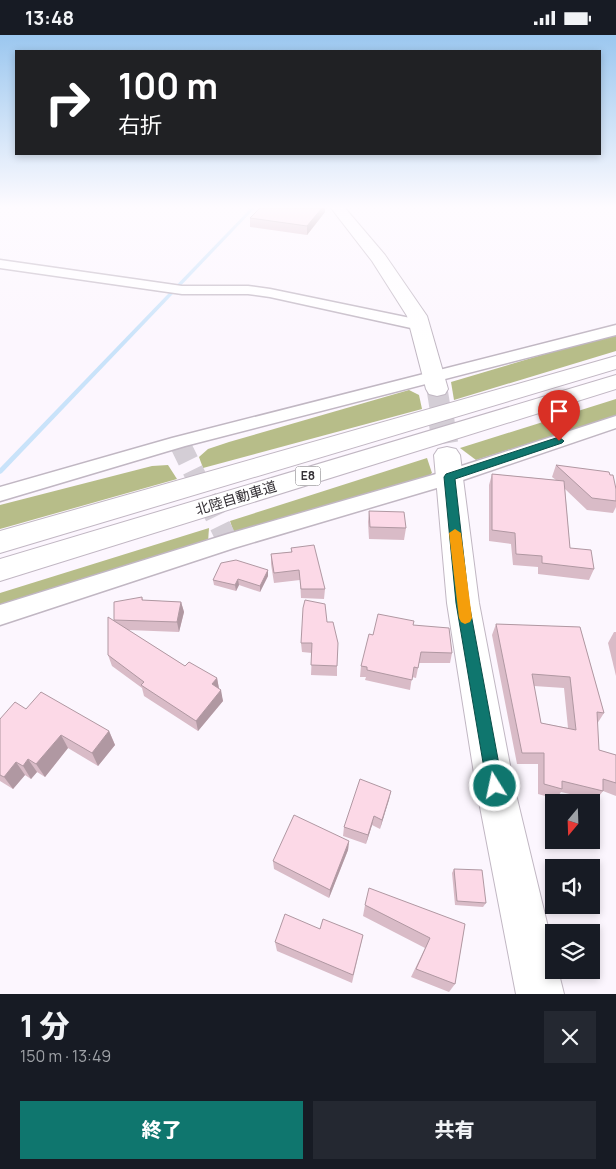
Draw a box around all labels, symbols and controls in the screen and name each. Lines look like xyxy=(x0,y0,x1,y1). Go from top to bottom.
text: 13:48 xyxy=(25,5,74,31)
text: 100 m xyxy=(118,62,218,110)
icon: right xyxy=(35,70,100,135)
text: 右折 xyxy=(118,110,162,140)
pin xyxy=(538,390,580,441)
icon: arrive xyxy=(545,397,573,425)
road number: E8 xyxy=(296,467,320,486)
street label: 北陸自動車道 xyxy=(193,476,279,519)
position arrow xyxy=(468,759,520,811)
north arrow xyxy=(545,794,600,849)
map controls xyxy=(545,794,600,979)
button: sound xyxy=(545,859,600,914)
button: layers xyxy=(545,924,600,979)
text: 1 分 xyxy=(20,1005,70,1046)
button: close xyxy=(544,1011,596,1063)
text: 150 m · 13:49 xyxy=(20,1045,111,1067)
button: 終了 xyxy=(20,1101,303,1159)
button: 共有 xyxy=(313,1101,596,1159)

